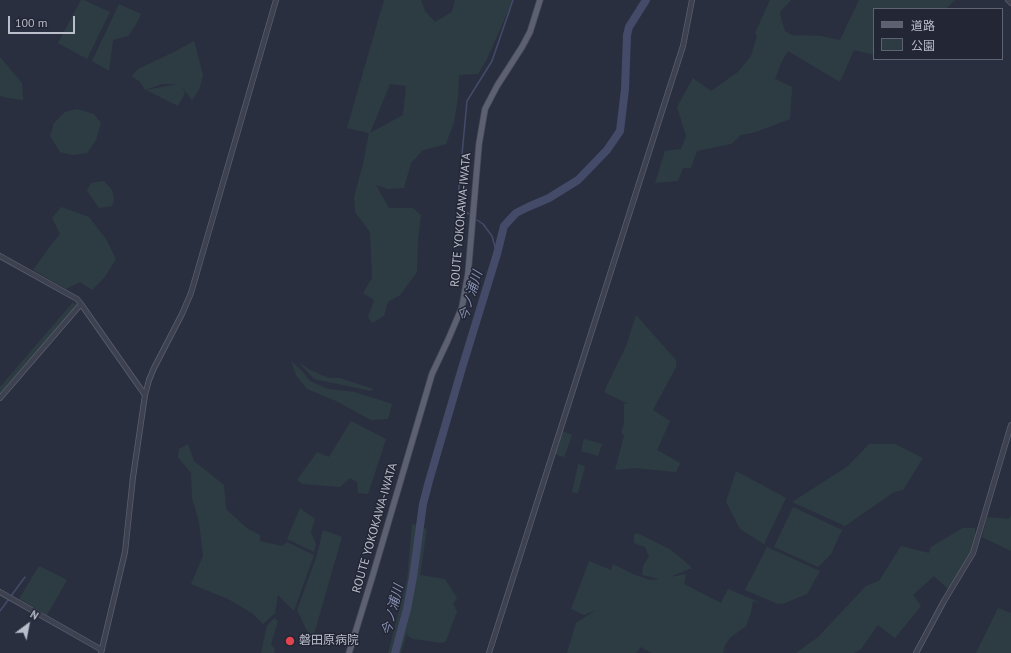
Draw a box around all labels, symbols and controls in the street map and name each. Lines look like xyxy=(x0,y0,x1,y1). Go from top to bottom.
scale bar xyxy=(10,8,77,34)
legend xyxy=(873,8,1003,60)
text: 100 m xyxy=(15,15,48,30)
text: 道路 xyxy=(911,18,935,33)
text: 公園 xyxy=(911,38,935,53)
street label: ROUTE YOKOKAWA-IWATA xyxy=(448,152,474,288)
water label: 今ノ浦川 xyxy=(456,269,486,323)
street label: ROUTE YOKOKAWA-IWATA xyxy=(350,461,400,595)
water label: 今ノ浦川 xyxy=(379,583,407,637)
north arrow xyxy=(8,605,48,645)
text: N xyxy=(28,607,41,623)
place label: 磐田原病院 xyxy=(299,634,359,648)
marker: 磐田原病院 xyxy=(284,635,296,647)

